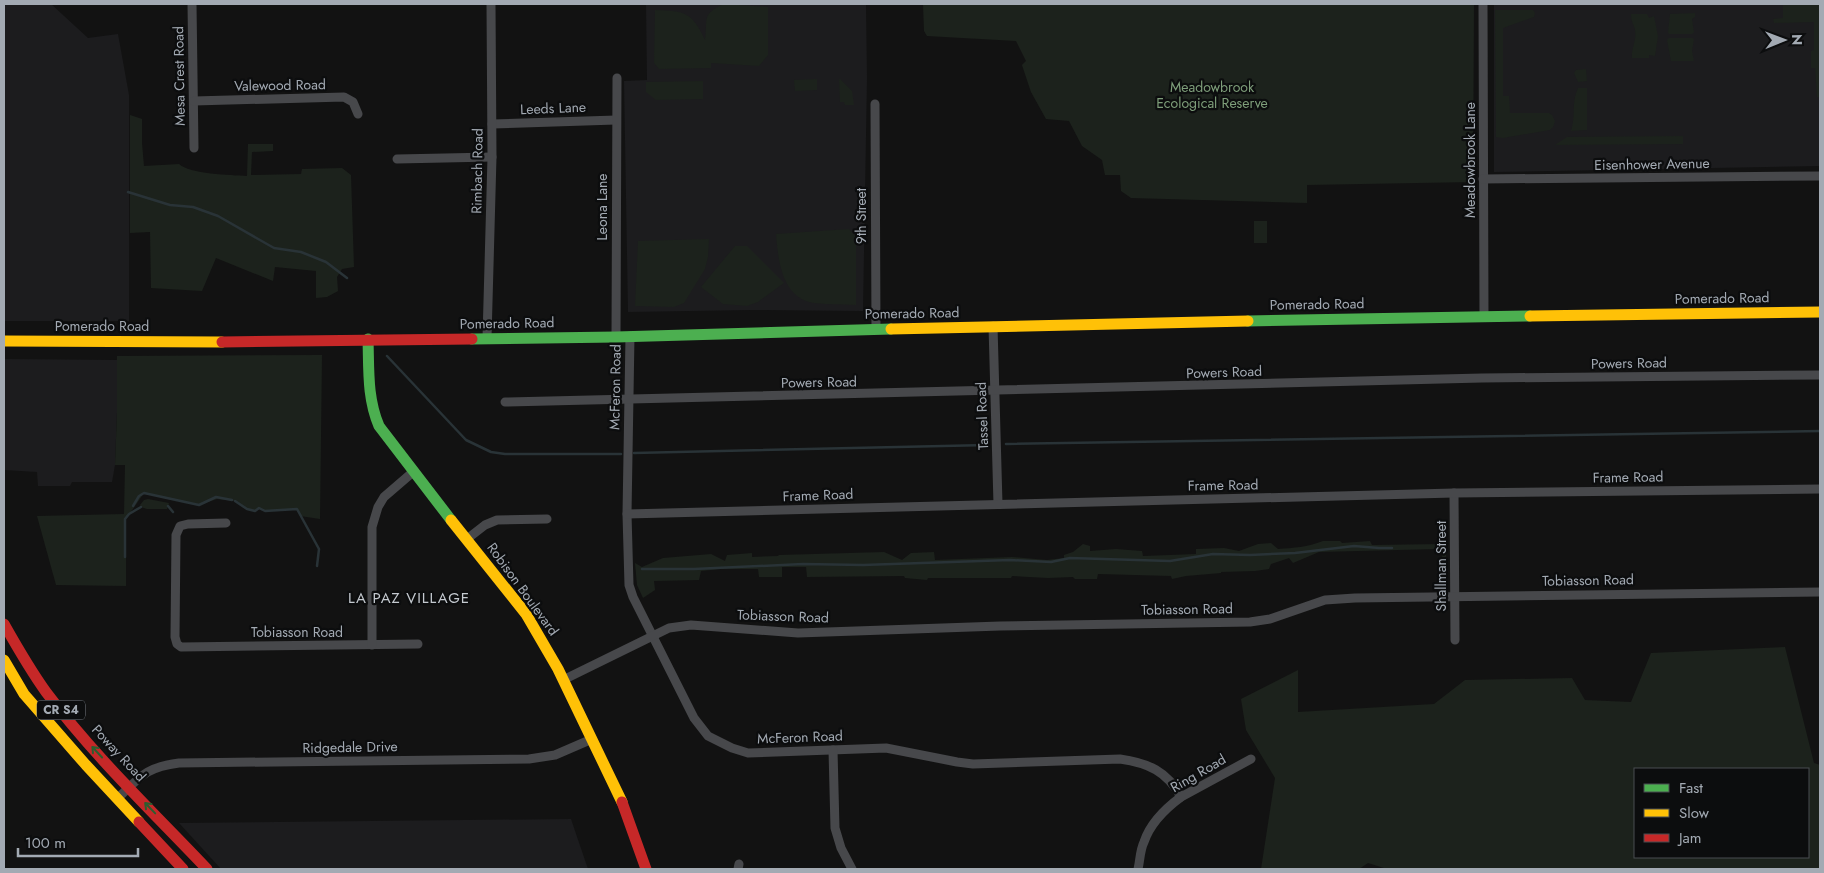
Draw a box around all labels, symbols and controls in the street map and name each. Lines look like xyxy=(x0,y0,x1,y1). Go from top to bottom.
north arrow xyxy=(1759,15,1809,65)
street label: Mesa Crest Road xyxy=(168,26,190,126)
text: N xyxy=(1787,34,1807,46)
street label: Valewood Road xyxy=(234,74,326,96)
park label: Meadowbrook Ecological Reserve xyxy=(1156,77,1268,113)
street label: Leeds Lane xyxy=(520,97,586,119)
street label: Meadowbrook Lane xyxy=(1460,102,1480,218)
street label: Rimbach Road xyxy=(466,128,488,214)
street label: Eisenhower Avenue xyxy=(1594,153,1710,175)
street label: Leona Lane xyxy=(592,173,612,241)
street label: 9th Street xyxy=(851,187,871,244)
street label: Pomerado Road xyxy=(1675,287,1769,309)
street label: Pomerado Road xyxy=(1270,293,1364,315)
street label: Pomerado Road xyxy=(865,302,959,324)
street label: Pomerado Road xyxy=(460,312,554,334)
street label: Pomerado Road xyxy=(55,316,149,336)
street label: McFeron Road xyxy=(604,344,626,430)
street label: Powers Road xyxy=(1591,352,1667,374)
street label: Powers Road xyxy=(1186,361,1262,383)
street label: Powers Road xyxy=(781,371,857,393)
street label: Tassel Road xyxy=(971,382,993,450)
street label: Frame Road xyxy=(1592,466,1664,488)
street label: Frame Road xyxy=(1187,474,1259,496)
street label: Frame Road xyxy=(782,484,854,506)
street label: Shallman Street xyxy=(1431,520,1451,611)
street label: Robison Boulevard xyxy=(482,538,564,640)
street label: Tobiasson Road xyxy=(1542,569,1634,591)
district label: LA PAZ VILLAGE xyxy=(348,587,470,609)
street label: Tobiasson Road xyxy=(1141,598,1233,620)
street label: Tobiasson Road xyxy=(737,604,829,628)
street label: Tobiasson Road xyxy=(251,622,343,642)
road number: CR S4 xyxy=(37,700,85,720)
street label: Poway Road xyxy=(87,720,151,786)
street label: McFeron Road xyxy=(757,726,843,748)
street label: Ridgedale Drive xyxy=(302,736,398,758)
one-way arrow xyxy=(91,745,103,758)
street label: Ring Road xyxy=(1166,749,1230,797)
legend xyxy=(1634,768,1809,858)
text: Fast xyxy=(1679,777,1703,799)
one-way arrow xyxy=(144,802,156,815)
text: Slow xyxy=(1679,802,1710,824)
scale bar xyxy=(18,826,138,858)
text: Jam xyxy=(1677,827,1702,849)
text: 100 m xyxy=(25,832,66,854)

